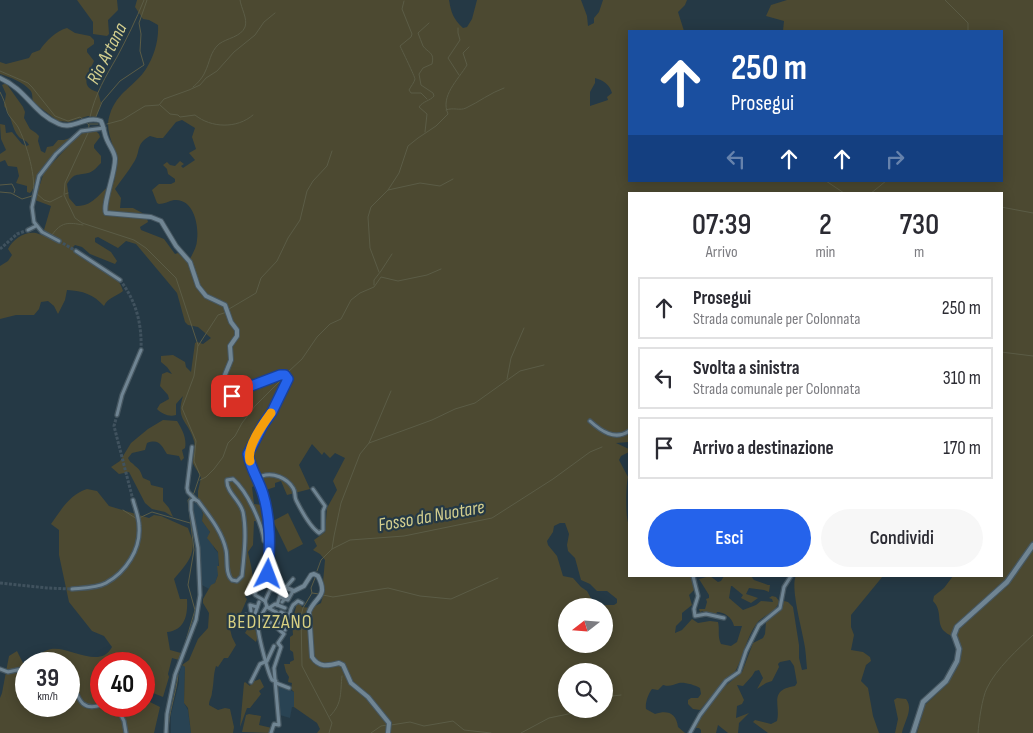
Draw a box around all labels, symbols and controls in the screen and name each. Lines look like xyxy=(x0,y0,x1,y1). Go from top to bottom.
water label: Rio Artana xyxy=(82,19,133,88)
text: 250 m xyxy=(731,47,807,90)
icon: ahead xyxy=(648,50,713,115)
text: Prosegui xyxy=(731,90,794,117)
icon: left xyxy=(722,145,750,173)
icon: ahead xyxy=(775,145,803,173)
icon: ahead xyxy=(828,145,856,173)
icon: right xyxy=(881,145,909,173)
text: 07:39 xyxy=(692,207,751,243)
text: 2 xyxy=(819,207,832,243)
text: 730 xyxy=(899,207,939,243)
text: Arrivo xyxy=(706,243,738,262)
text: min xyxy=(815,243,835,262)
text: m xyxy=(914,243,924,262)
text: Prosegui xyxy=(693,287,751,310)
icon: ahead xyxy=(650,294,678,322)
text: 250 m xyxy=(942,297,981,320)
text: Strada comunale per Colonnata xyxy=(693,310,860,329)
text: Svolta a sinistra xyxy=(693,357,800,380)
icon: left xyxy=(650,364,678,392)
text: 310 m xyxy=(943,367,981,390)
pin xyxy=(211,375,253,417)
text: Strada comunale per Colonnata xyxy=(693,380,860,399)
icon: arrive xyxy=(218,382,246,410)
icon: arrive xyxy=(650,434,678,462)
text: Arrivo a destinazione xyxy=(693,437,834,460)
text: 170 m xyxy=(943,437,981,460)
water label: Fosso da Nuotare xyxy=(376,496,487,537)
button: Esci xyxy=(648,509,811,567)
button: Condividi xyxy=(821,509,983,567)
position arrow xyxy=(241,547,293,599)
north arrow xyxy=(558,598,612,652)
map controls xyxy=(558,598,613,718)
district label: BEDIZZANO xyxy=(227,610,313,634)
speed limit sign: 40 xyxy=(90,652,155,717)
text: 39 xyxy=(36,663,59,694)
button: search xyxy=(558,663,613,718)
text: km/h xyxy=(37,689,58,704)

